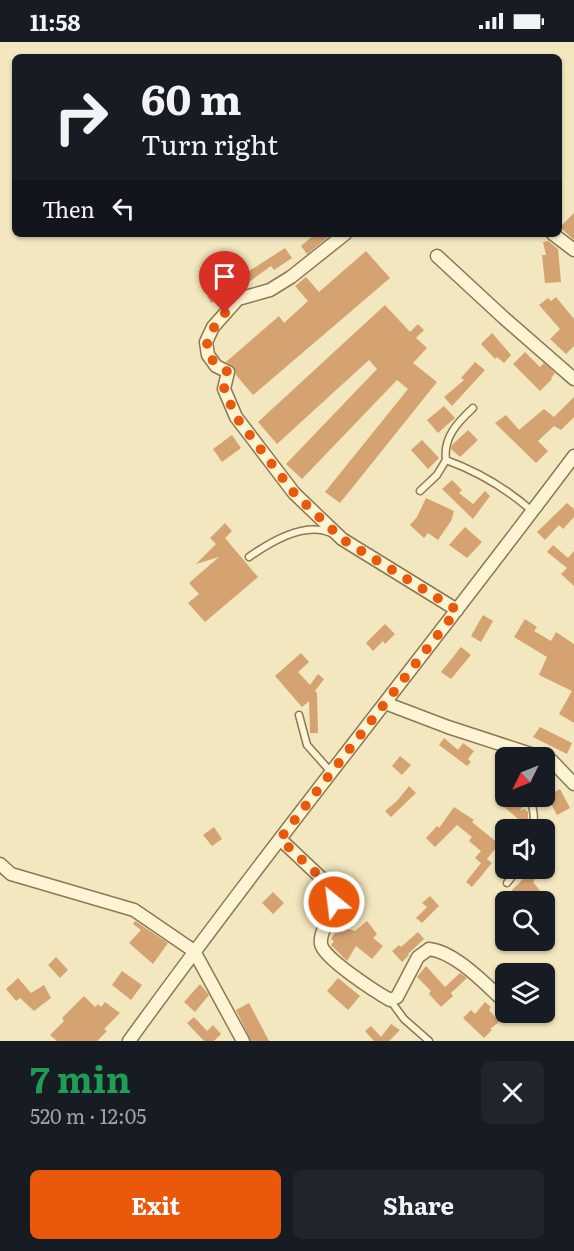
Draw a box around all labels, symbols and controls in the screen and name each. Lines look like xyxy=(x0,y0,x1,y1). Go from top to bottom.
text: 11:58 xyxy=(30,5,80,38)
text: 60 m xyxy=(141,66,242,128)
icon: right xyxy=(42,78,120,156)
text: Turn right xyxy=(141,123,278,163)
text: Then xyxy=(42,192,95,225)
icon: left xyxy=(107,192,140,225)
pin xyxy=(199,251,250,313)
icon: arrive xyxy=(208,260,241,293)
north arrow xyxy=(495,747,555,807)
map controls xyxy=(495,747,555,1023)
button: sound xyxy=(495,819,555,879)
position arrow xyxy=(302,870,366,934)
button: search xyxy=(495,891,555,951)
button: layers xyxy=(495,963,555,1023)
text: 7 min xyxy=(30,1051,131,1104)
button: close xyxy=(481,1061,544,1124)
text: 520 m · 12:05 xyxy=(30,1100,146,1130)
button: Exit xyxy=(30,1170,281,1239)
button: Share xyxy=(293,1170,544,1239)

